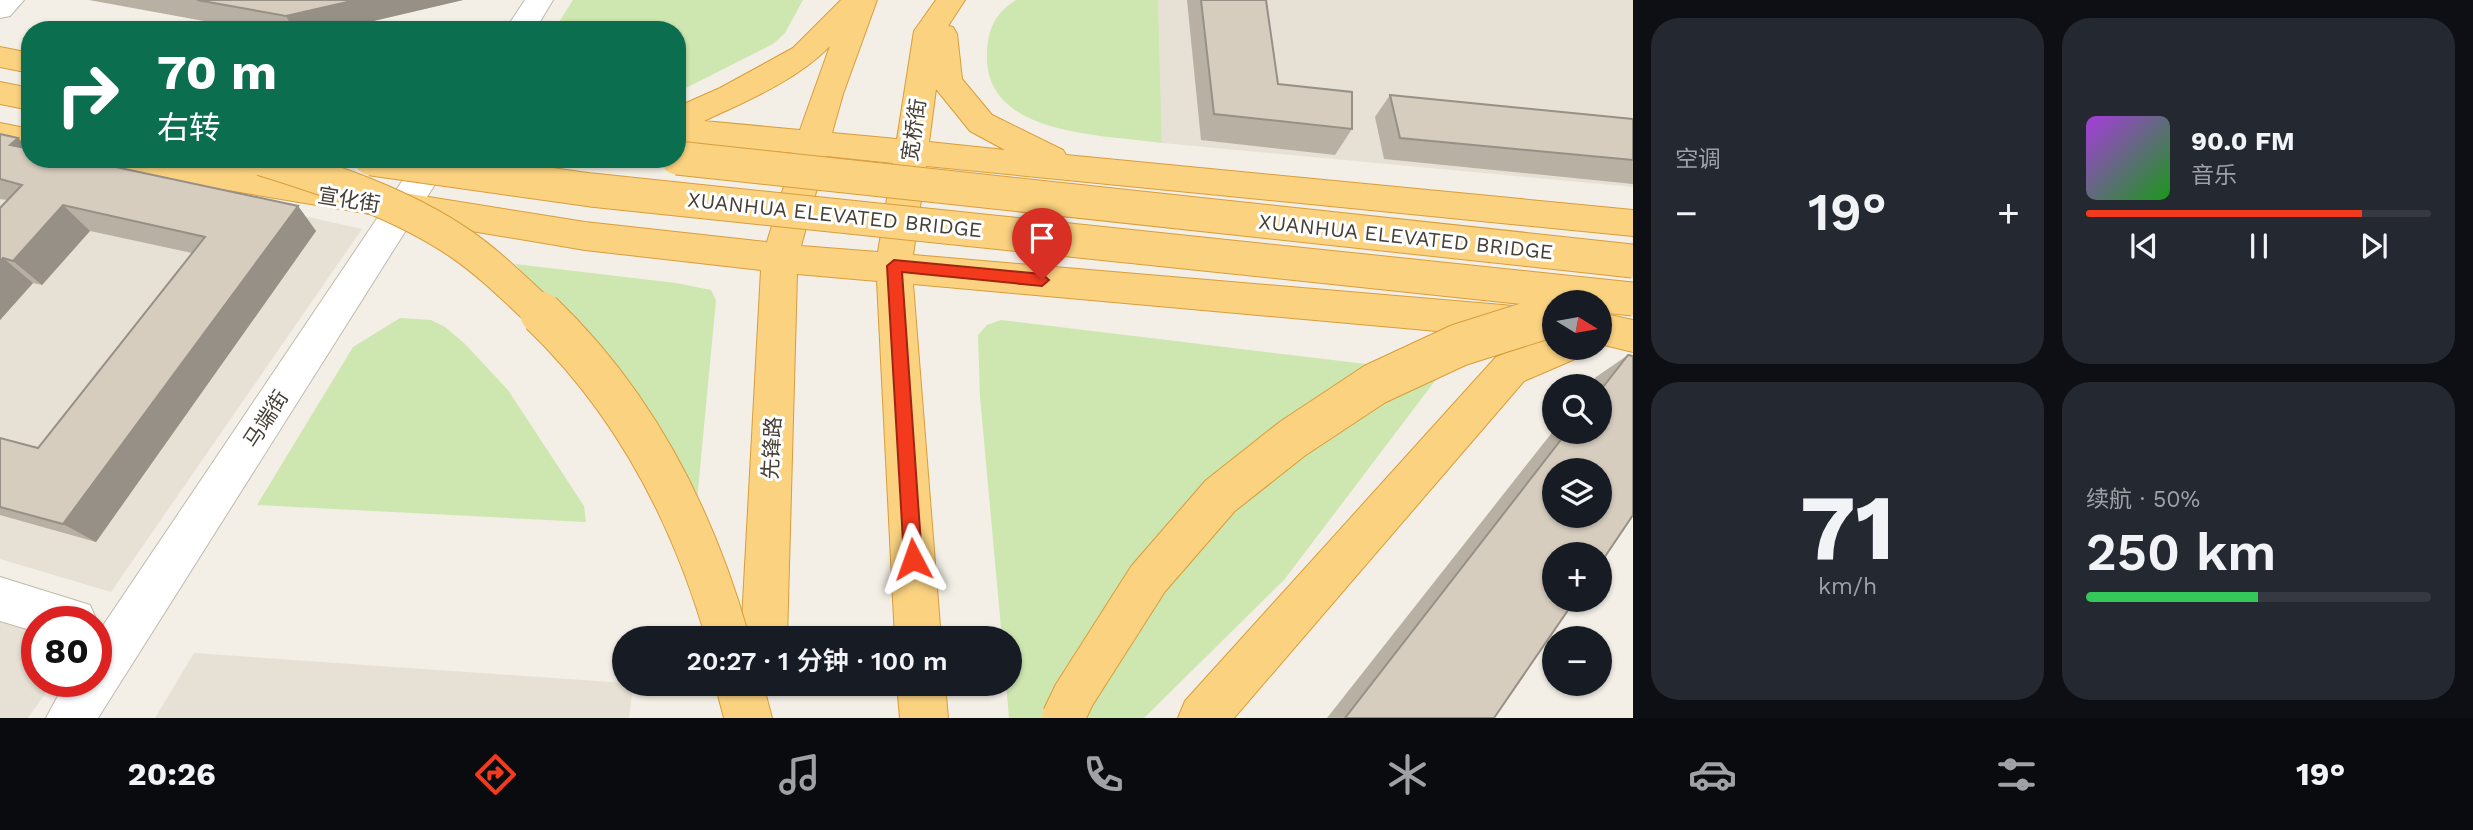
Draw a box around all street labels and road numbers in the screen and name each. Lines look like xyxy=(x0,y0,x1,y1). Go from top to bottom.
street label: 宽桥街 xyxy=(897,97,930,163)
street label: 宣化街 xyxy=(316,182,382,217)
street label: XUANHUA ELEVATED BRIDGE xyxy=(687,187,984,242)
street label: XUANHUA ELEVATED BRIDGE xyxy=(1258,209,1555,264)
street label: 马端街 xyxy=(238,386,293,452)
street label: 先锋路 xyxy=(757,416,786,480)

